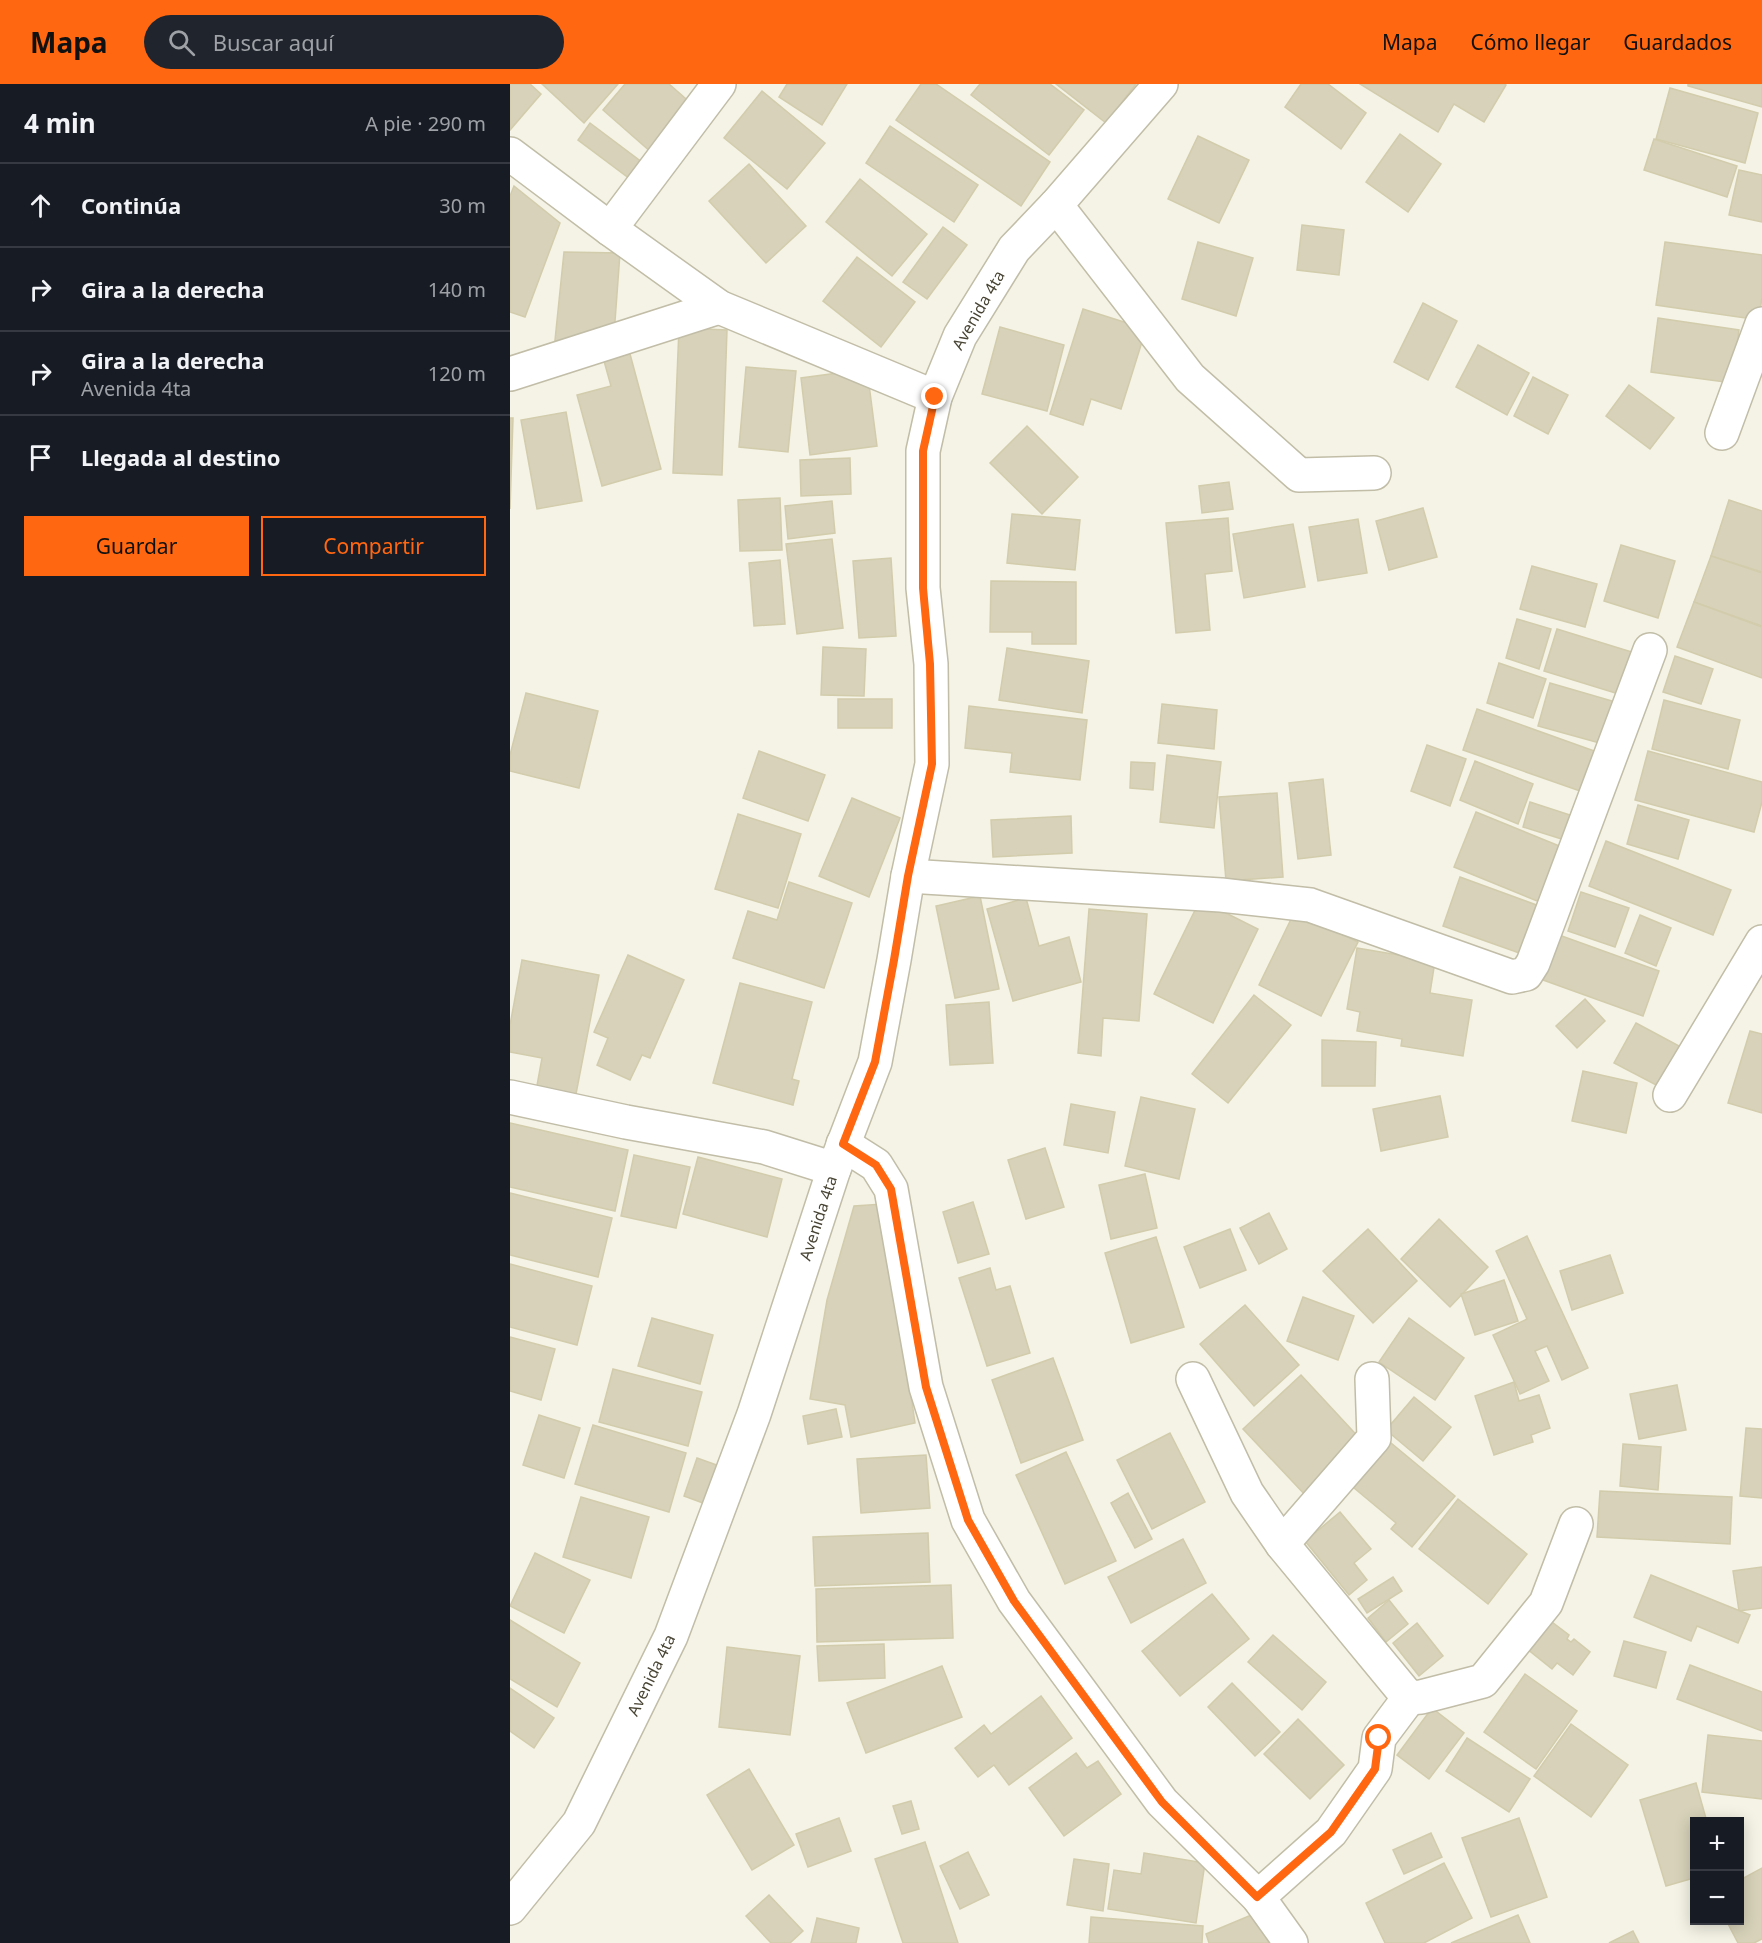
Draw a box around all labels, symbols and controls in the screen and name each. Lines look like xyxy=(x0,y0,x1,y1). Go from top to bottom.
search box xyxy=(144,15,564,69)
text: Mapa xyxy=(30,23,108,61)
icon: search xyxy=(165,26,198,59)
text: Buscar aquí xyxy=(213,27,334,57)
text: Mapa xyxy=(1382,28,1437,56)
text: Cómo llegar xyxy=(1470,28,1590,56)
text: Guardados xyxy=(1623,28,1732,56)
text: 4 min xyxy=(24,105,96,141)
text: A pie · 290 m xyxy=(365,110,486,137)
icon: ahead xyxy=(24,189,57,222)
text: Continúa xyxy=(81,190,181,220)
text: 30 m xyxy=(439,192,486,219)
street label: Avenida 4ta xyxy=(946,266,1010,354)
icon: right xyxy=(24,273,57,306)
text: Gira a la derecha xyxy=(81,274,265,304)
text: 140 m xyxy=(428,276,486,303)
text: Gira a la derecha xyxy=(81,345,265,375)
icon: right xyxy=(24,357,57,390)
text: 120 m xyxy=(428,360,486,387)
text: Avenida 4ta xyxy=(81,375,191,402)
route end xyxy=(921,383,947,409)
icon: arrive xyxy=(24,441,57,474)
text: Llegada al destino xyxy=(81,442,281,472)
button: Guardar xyxy=(24,516,249,576)
button: Compartir xyxy=(261,516,486,576)
street label: Avenida 4ta xyxy=(794,1173,842,1263)
street label: Avenida 4ta xyxy=(622,1631,680,1719)
route start xyxy=(1365,1724,1391,1750)
map controls xyxy=(1690,1817,1744,1925)
button: + xyxy=(1690,1817,1744,1871)
button: − xyxy=(1690,1871,1744,1925)

